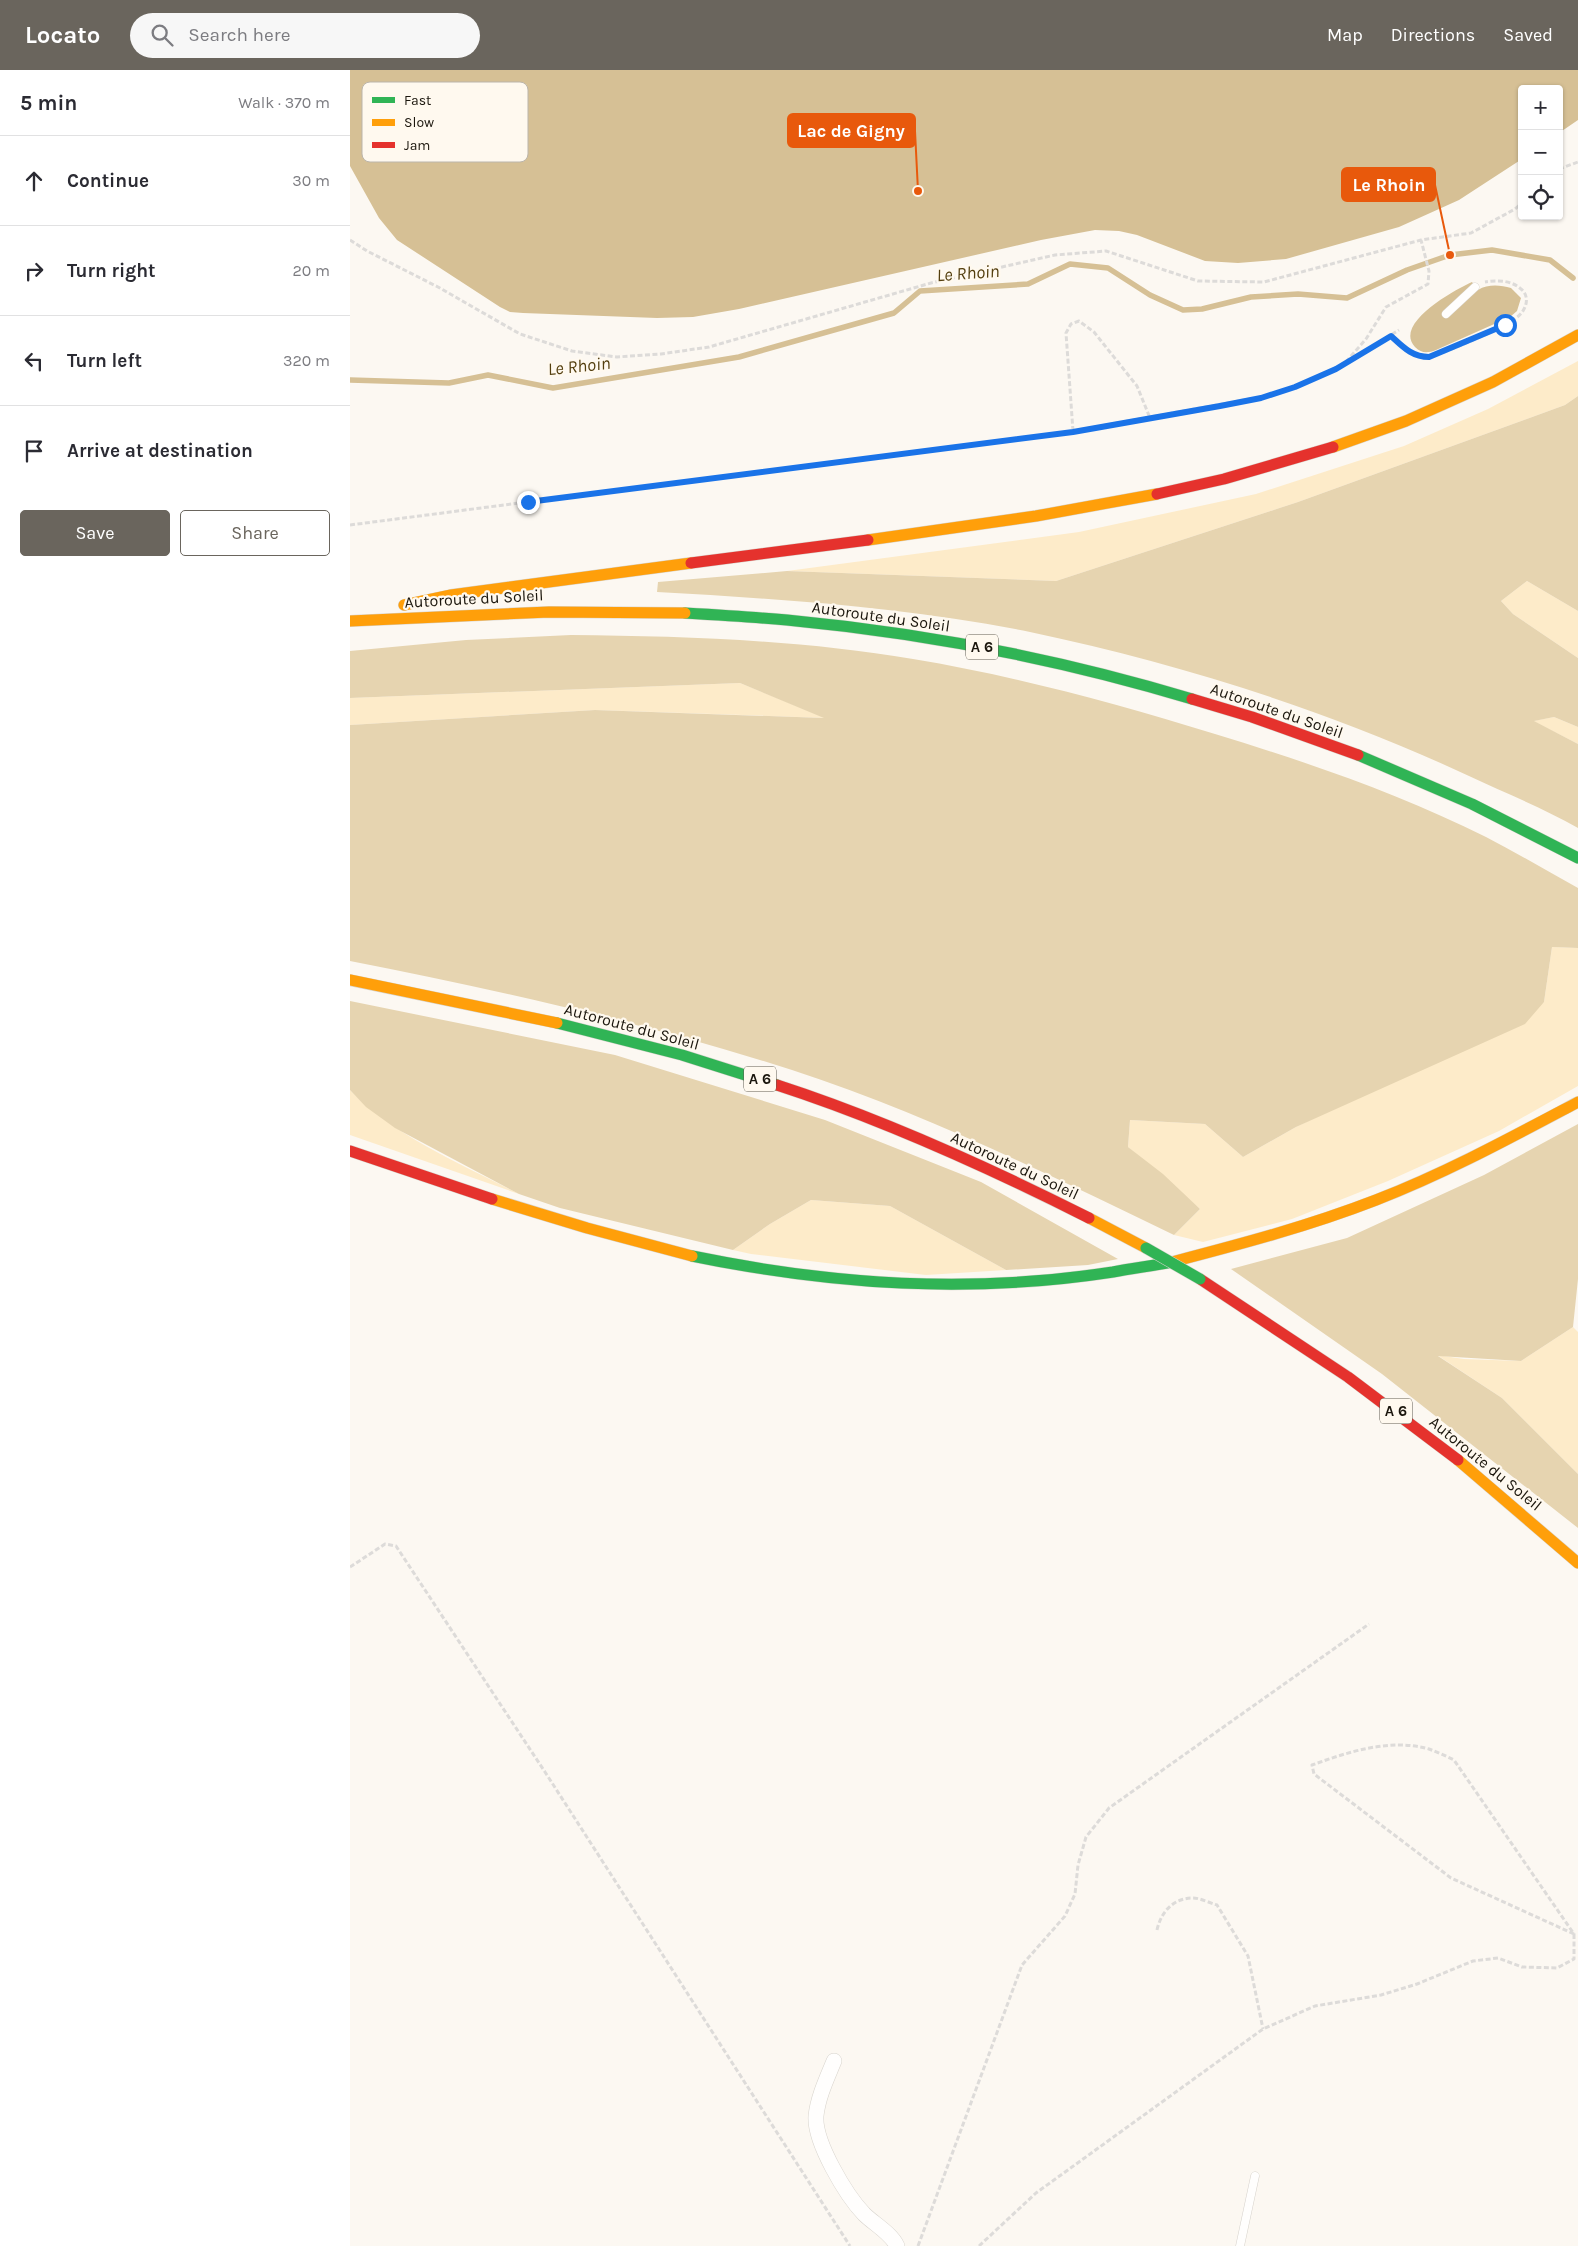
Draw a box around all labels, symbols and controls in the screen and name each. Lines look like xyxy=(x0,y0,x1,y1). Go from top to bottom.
search box xyxy=(130,13,480,58)
text: Locato xyxy=(25,21,100,49)
icon: search xyxy=(148,21,176,49)
text: Search here xyxy=(188,24,290,46)
text: Map xyxy=(1327,24,1363,46)
text: Directions xyxy=(1391,24,1475,46)
text: Saved xyxy=(1503,24,1553,46)
legend xyxy=(362,82,528,162)
map controls xyxy=(1518,85,1563,220)
button: + xyxy=(1518,85,1563,130)
text: 5 min xyxy=(20,91,77,115)
text: Fast xyxy=(404,92,431,109)
text: Walk · 370 m xyxy=(238,93,330,112)
text: Slow xyxy=(404,114,434,131)
callout: Lac de Gigny xyxy=(788,114,915,147)
text: Lac de Gigny xyxy=(797,120,905,142)
button: − xyxy=(1518,130,1563,175)
text: Jam xyxy=(404,137,430,154)
icon: ahead xyxy=(20,167,48,195)
callout: Le Rhoin xyxy=(1342,168,1435,201)
text: Continue xyxy=(67,170,149,192)
text: 30 m xyxy=(292,171,330,190)
text: Le Rhoin xyxy=(1352,174,1426,196)
button: locate xyxy=(1518,175,1563,220)
icon: right xyxy=(20,257,48,285)
text: Turn right xyxy=(67,260,156,282)
water label: Le Rhoin xyxy=(936,260,1000,286)
text: 20 m xyxy=(292,261,330,280)
route start xyxy=(1494,314,1517,337)
icon: left xyxy=(20,347,48,375)
text: Turn left xyxy=(67,350,142,372)
text: 320 m xyxy=(283,351,330,370)
water label: Le Rhoin xyxy=(547,352,611,380)
icon: arrive xyxy=(20,437,48,465)
text: Arrive at destination xyxy=(67,440,253,462)
route end xyxy=(517,491,540,514)
button: Save xyxy=(20,510,170,556)
button: Share xyxy=(180,510,330,556)
street label: Autoroute du Soleil xyxy=(404,585,544,612)
street label: Autoroute du Soleil xyxy=(811,597,951,636)
road number: A 6 xyxy=(966,634,998,660)
street label: Autoroute du Soleil xyxy=(1208,679,1346,742)
street label: Autoroute du Soleil xyxy=(562,999,702,1054)
road number: A 6 xyxy=(744,1066,776,1092)
street label: Autoroute du Soleil xyxy=(948,1127,1082,1203)
road number: A 6 xyxy=(1380,1398,1412,1424)
street label: Autoroute du Soleil xyxy=(1426,1412,1546,1515)

